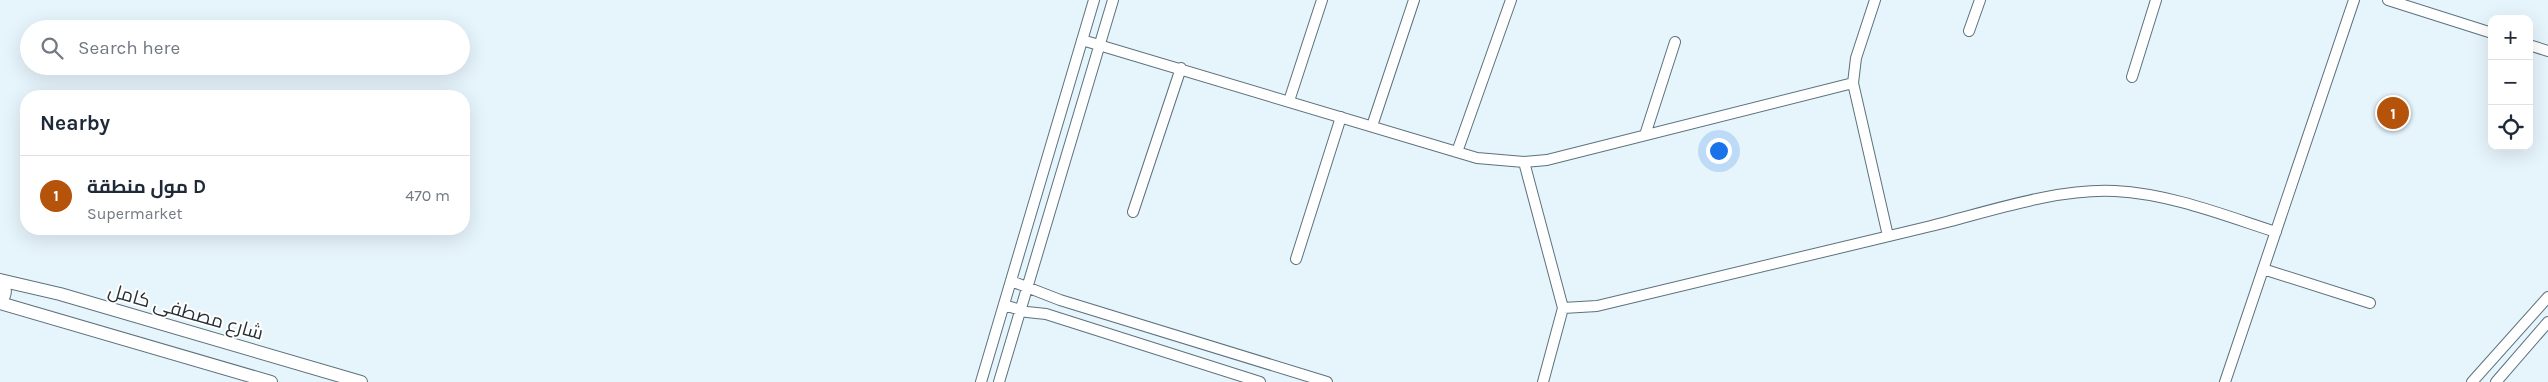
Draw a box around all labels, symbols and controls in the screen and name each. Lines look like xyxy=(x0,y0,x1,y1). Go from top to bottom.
map controls xyxy=(2488,15,2533,150)
button: + xyxy=(2488,15,2533,60)
search box xyxy=(20,20,470,75)
icon: search xyxy=(38,34,66,62)
text: Search here xyxy=(78,37,180,59)
button: − xyxy=(2488,60,2533,105)
pin: 1 xyxy=(2377,94,2409,132)
button: locate xyxy=(2488,105,2533,150)
text: Nearby xyxy=(40,111,110,135)
your location xyxy=(1706,138,1732,164)
text: مول منطقة D xyxy=(87,176,206,198)
text: 1 xyxy=(53,186,59,205)
text: 470 m xyxy=(405,186,450,205)
text: Supermarket xyxy=(87,204,183,223)
street label: شارع مصطفى كامل xyxy=(105,279,266,347)

